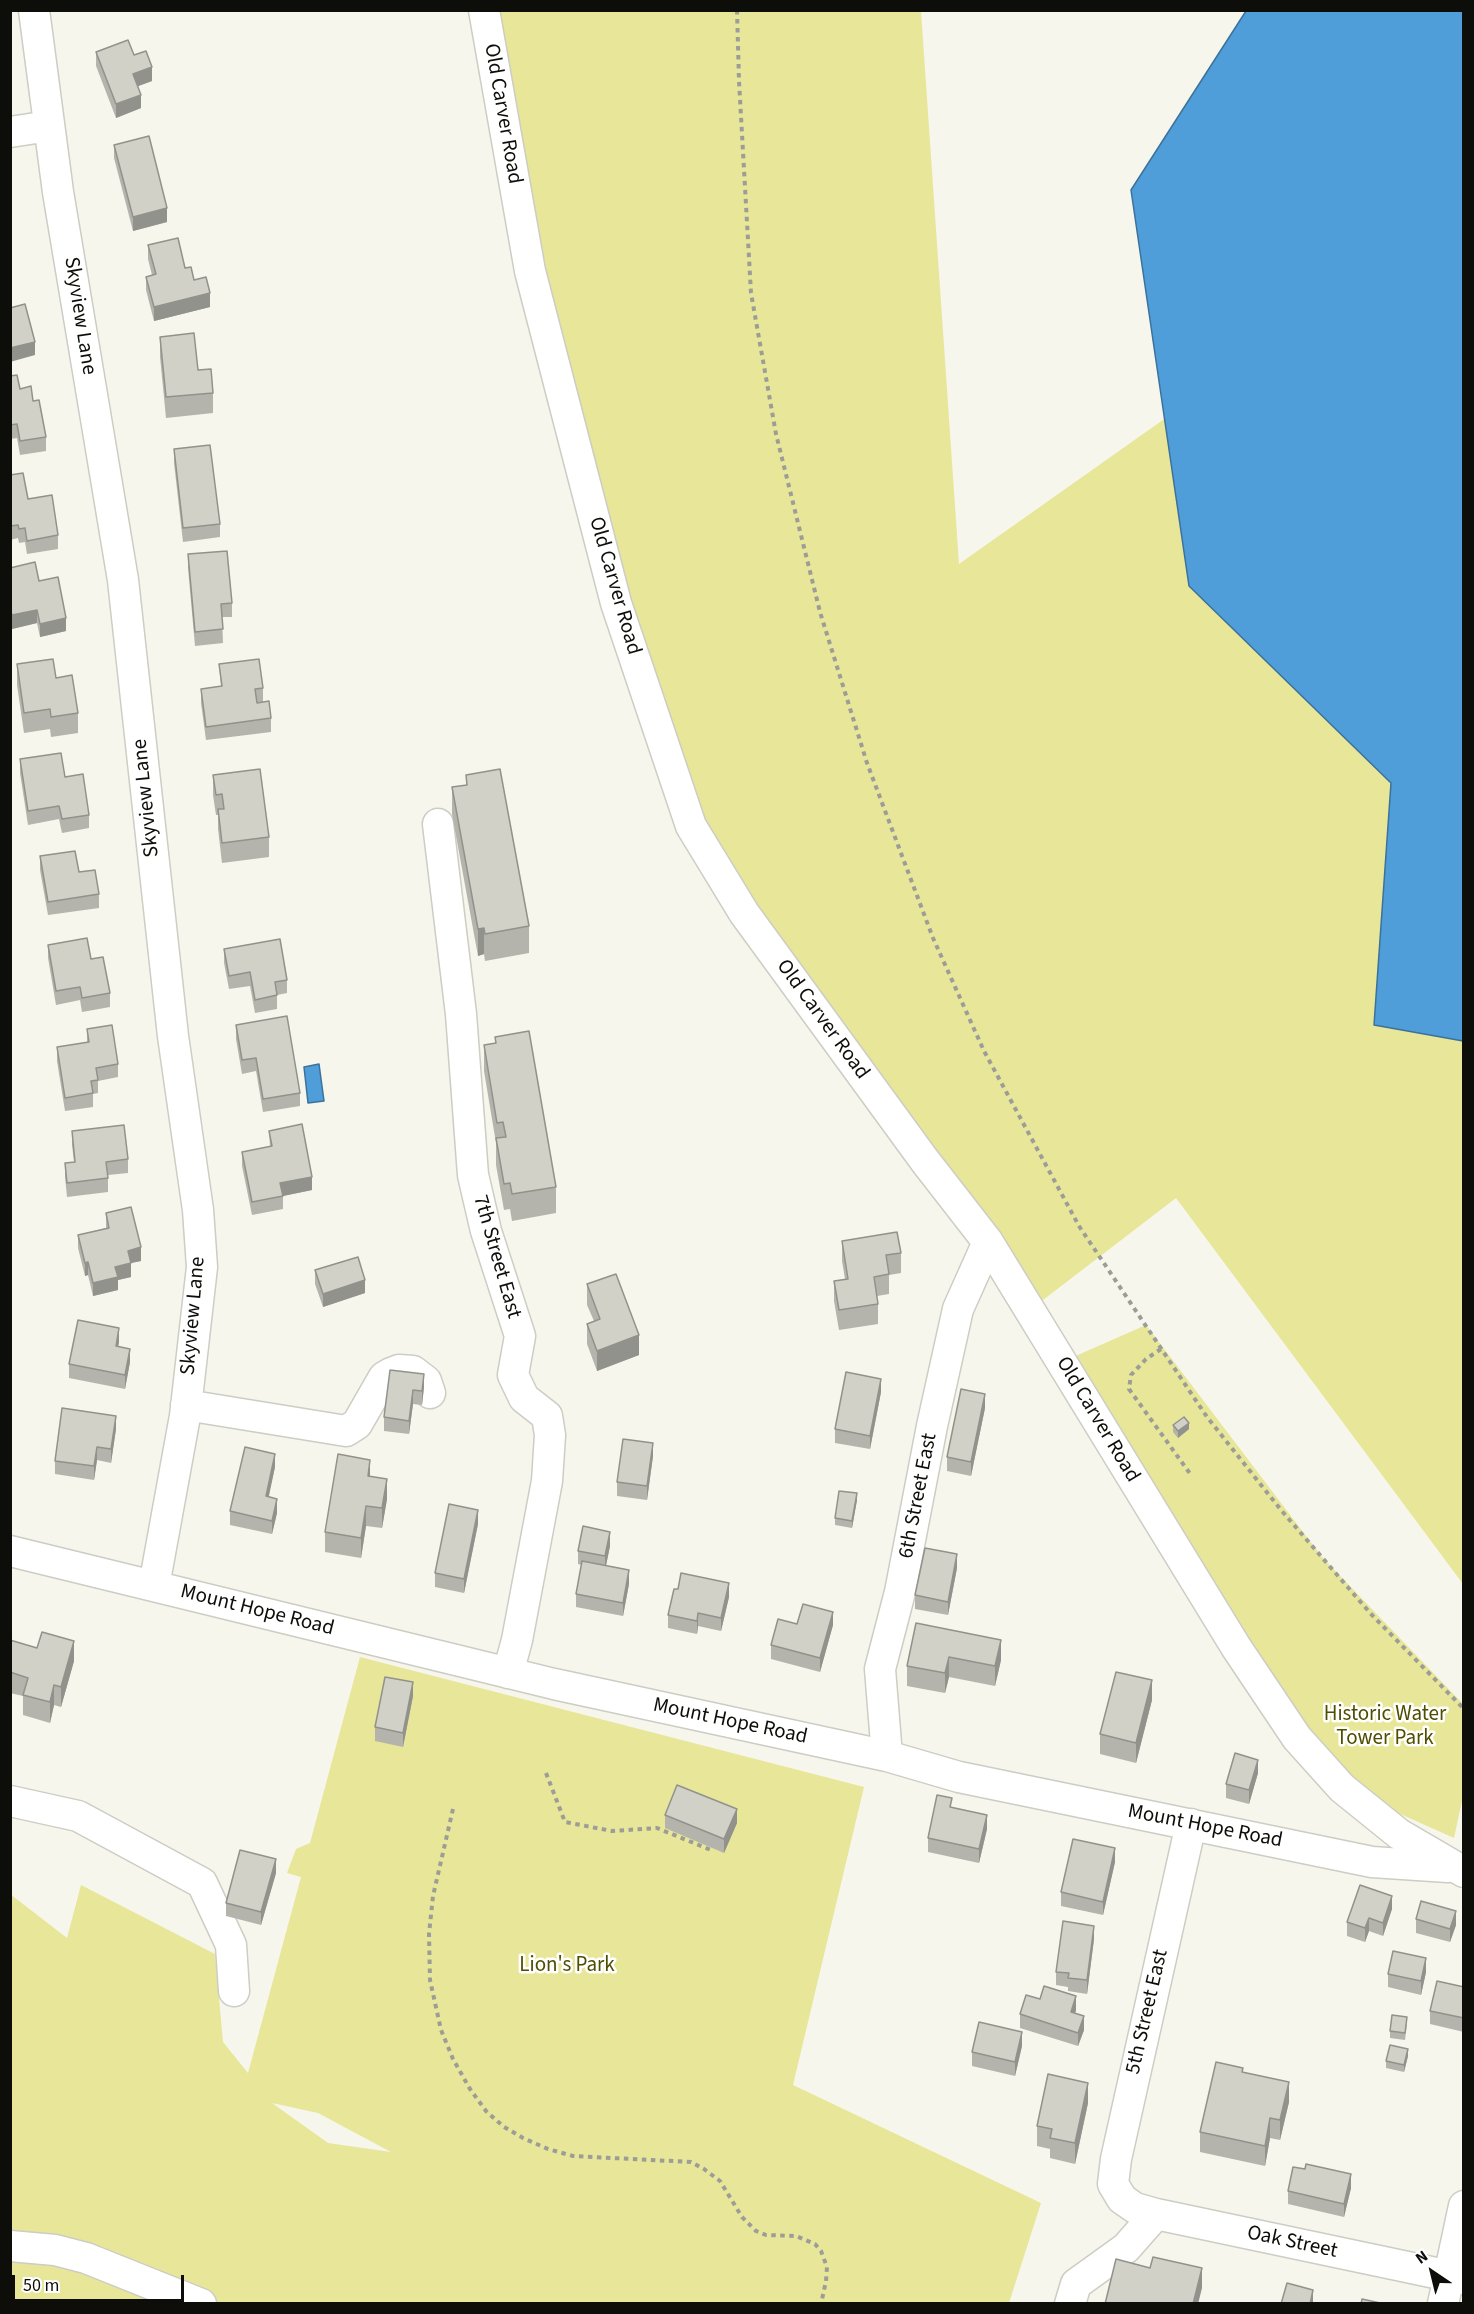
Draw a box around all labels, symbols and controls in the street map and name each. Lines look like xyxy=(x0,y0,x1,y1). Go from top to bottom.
street label: Old Carver Road xyxy=(477,42,527,186)
street label: Skyview Lane xyxy=(57,255,101,377)
street label: Old Carver Road xyxy=(582,514,646,658)
street label: Skyview Lane xyxy=(128,738,166,858)
street label: Old Carver Road xyxy=(770,955,874,1085)
street label: 7th Street East xyxy=(466,1192,526,1322)
street label: Skyview Lane xyxy=(176,1256,212,1376)
street label: Old Carver Road xyxy=(1050,1353,1144,1487)
street label: 6th Street East xyxy=(895,1431,943,1561)
street label: Mount Hope Road xyxy=(178,1580,336,1642)
street label: Mount Hope Road xyxy=(650,1693,810,1751)
park label: Historic Water Tower Park xyxy=(1324,1702,1446,1752)
street label: Mount Hope Road xyxy=(1125,1800,1285,1854)
street label: 5th Street East xyxy=(1121,1947,1175,2077)
park label: Lion's Park xyxy=(519,1953,615,1979)
street label: Oak Street xyxy=(1245,2221,1339,2265)
north arrow xyxy=(1402,2242,1462,2302)
text: N xyxy=(1411,2245,1432,2269)
scale bar xyxy=(15,2263,188,2301)
text: 50 m xyxy=(23,2273,59,2298)

